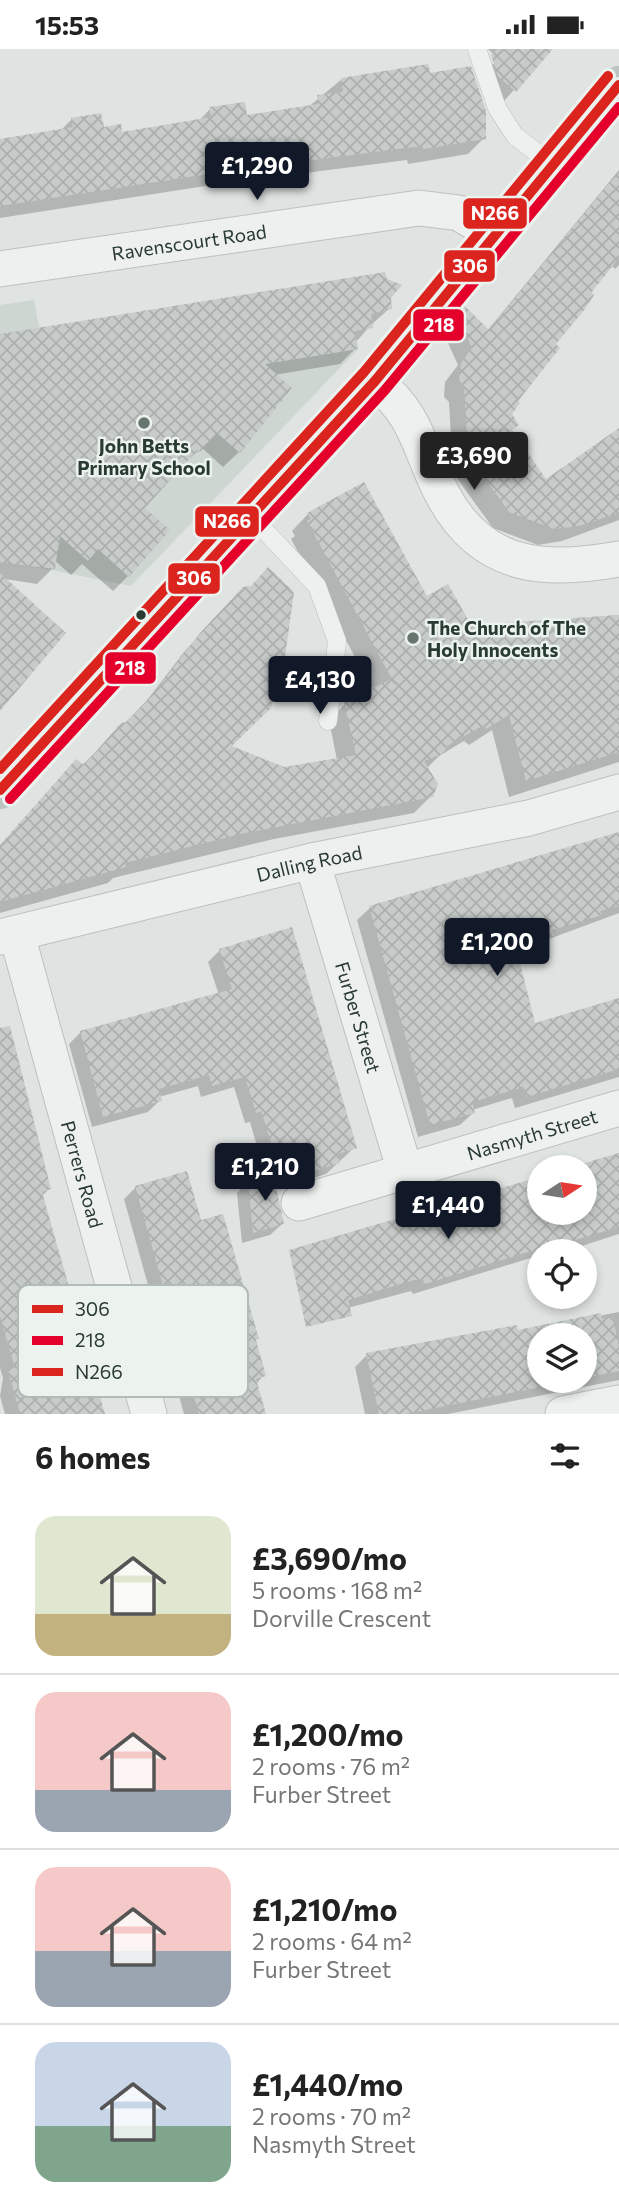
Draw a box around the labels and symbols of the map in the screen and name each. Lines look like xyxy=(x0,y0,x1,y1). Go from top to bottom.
pin: £1,290 xyxy=(200,143,314,202)
line badge: N266 xyxy=(462,197,528,230)
text: N266 xyxy=(471,201,519,224)
street label: Ravenscourt Road xyxy=(110,219,268,264)
line badge: 306 xyxy=(443,249,496,283)
text: 306 xyxy=(452,254,488,277)
line badge: 218 xyxy=(412,308,465,342)
text: 218 xyxy=(423,313,455,336)
marker: John Betts Primary School xyxy=(136,415,152,431)
pin: £3,690 xyxy=(417,433,531,492)
place label: John Betts Primary School xyxy=(77,434,211,479)
line badge: N266 xyxy=(194,505,260,538)
text: N266 xyxy=(203,509,251,532)
line badge: 306 xyxy=(167,562,221,595)
text: 306 xyxy=(176,566,212,589)
unlabelled marker xyxy=(134,608,148,622)
place label: The Church of The Holy Innocents xyxy=(427,616,586,661)
marker: The Church of The Holy Innocents xyxy=(405,630,421,646)
line badge: 218 xyxy=(104,651,157,685)
text: 218 xyxy=(114,656,146,679)
pin: £4,130 xyxy=(263,657,377,716)
street label: Dalling Road xyxy=(254,840,364,886)
pin: £1,200 xyxy=(440,919,554,978)
street label: Furber Street xyxy=(331,959,386,1076)
street label: Nasmyth Street xyxy=(464,1104,600,1164)
street label: Perrers Road xyxy=(57,1118,109,1230)
pin: £1,210 xyxy=(208,1143,322,1203)
north arrow xyxy=(527,1155,597,1225)
pin: £1,440 xyxy=(391,1181,505,1241)
legend xyxy=(18,1285,248,1397)
text: 306 xyxy=(75,1297,110,1320)
text: 218 xyxy=(75,1328,105,1351)
text: N266 xyxy=(75,1360,123,1383)

